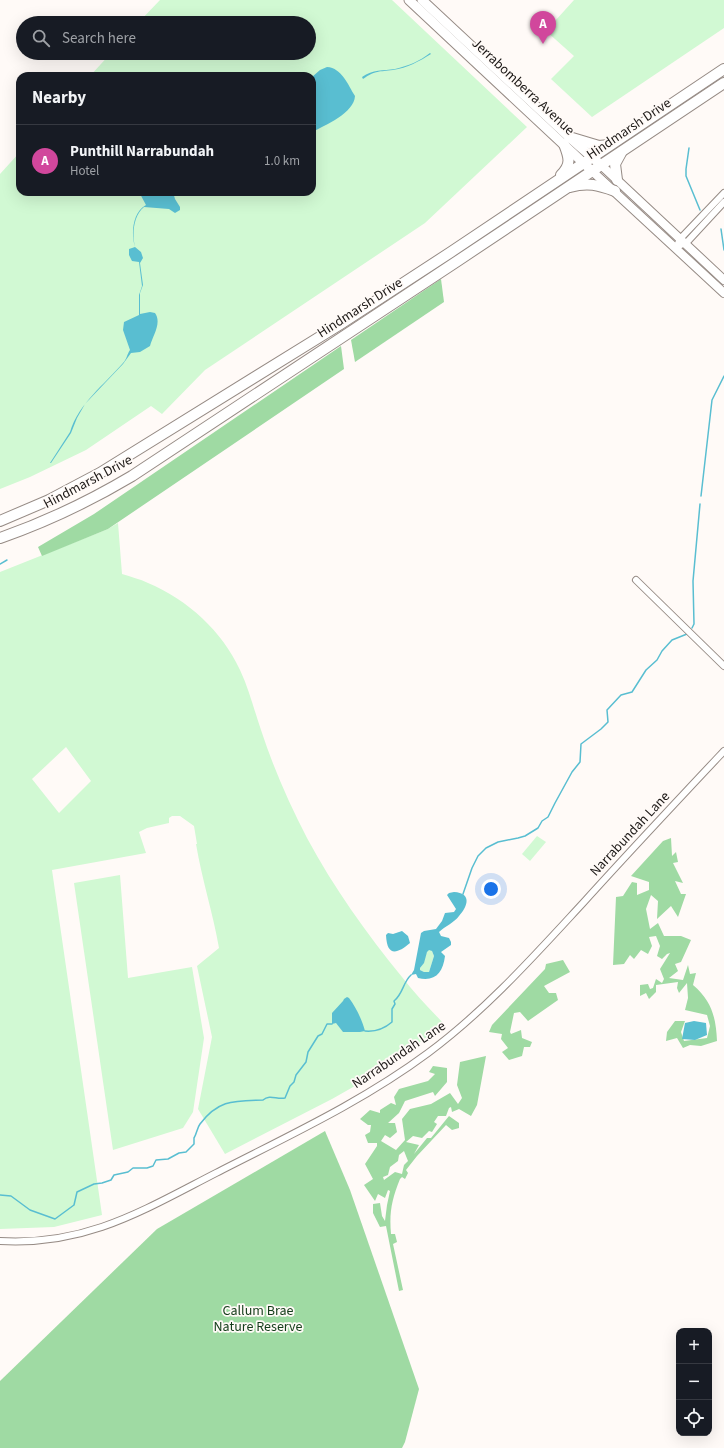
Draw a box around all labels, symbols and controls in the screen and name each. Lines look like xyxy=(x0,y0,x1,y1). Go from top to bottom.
pin: A xyxy=(530,11,556,44)
search box xyxy=(16,16,316,60)
icon: search xyxy=(30,27,52,49)
text: Search here xyxy=(62,28,136,49)
street label: Jerrabomberra Avenue xyxy=(467,34,579,140)
text: Nearby xyxy=(32,86,86,110)
street label: Hindmarsh Drive xyxy=(583,93,675,165)
text: Punthill Narrabundah xyxy=(70,141,214,162)
text: A xyxy=(41,152,49,170)
text: 1.0 km xyxy=(264,152,300,170)
text: Hotel xyxy=(70,162,99,180)
street label: Hindmarsh Drive xyxy=(313,273,407,343)
street label: Hindmarsh Drive xyxy=(40,450,136,514)
street label: Narrabundah Lane xyxy=(585,787,675,881)
your location xyxy=(481,879,501,899)
street label: Narrabundah Lane xyxy=(348,1016,450,1094)
park label: Callum Brae Nature Reserve xyxy=(214,1301,303,1337)
map controls xyxy=(676,1328,712,1436)
button: + xyxy=(676,1328,712,1364)
button: − xyxy=(676,1364,712,1400)
button: locate xyxy=(676,1400,712,1436)

